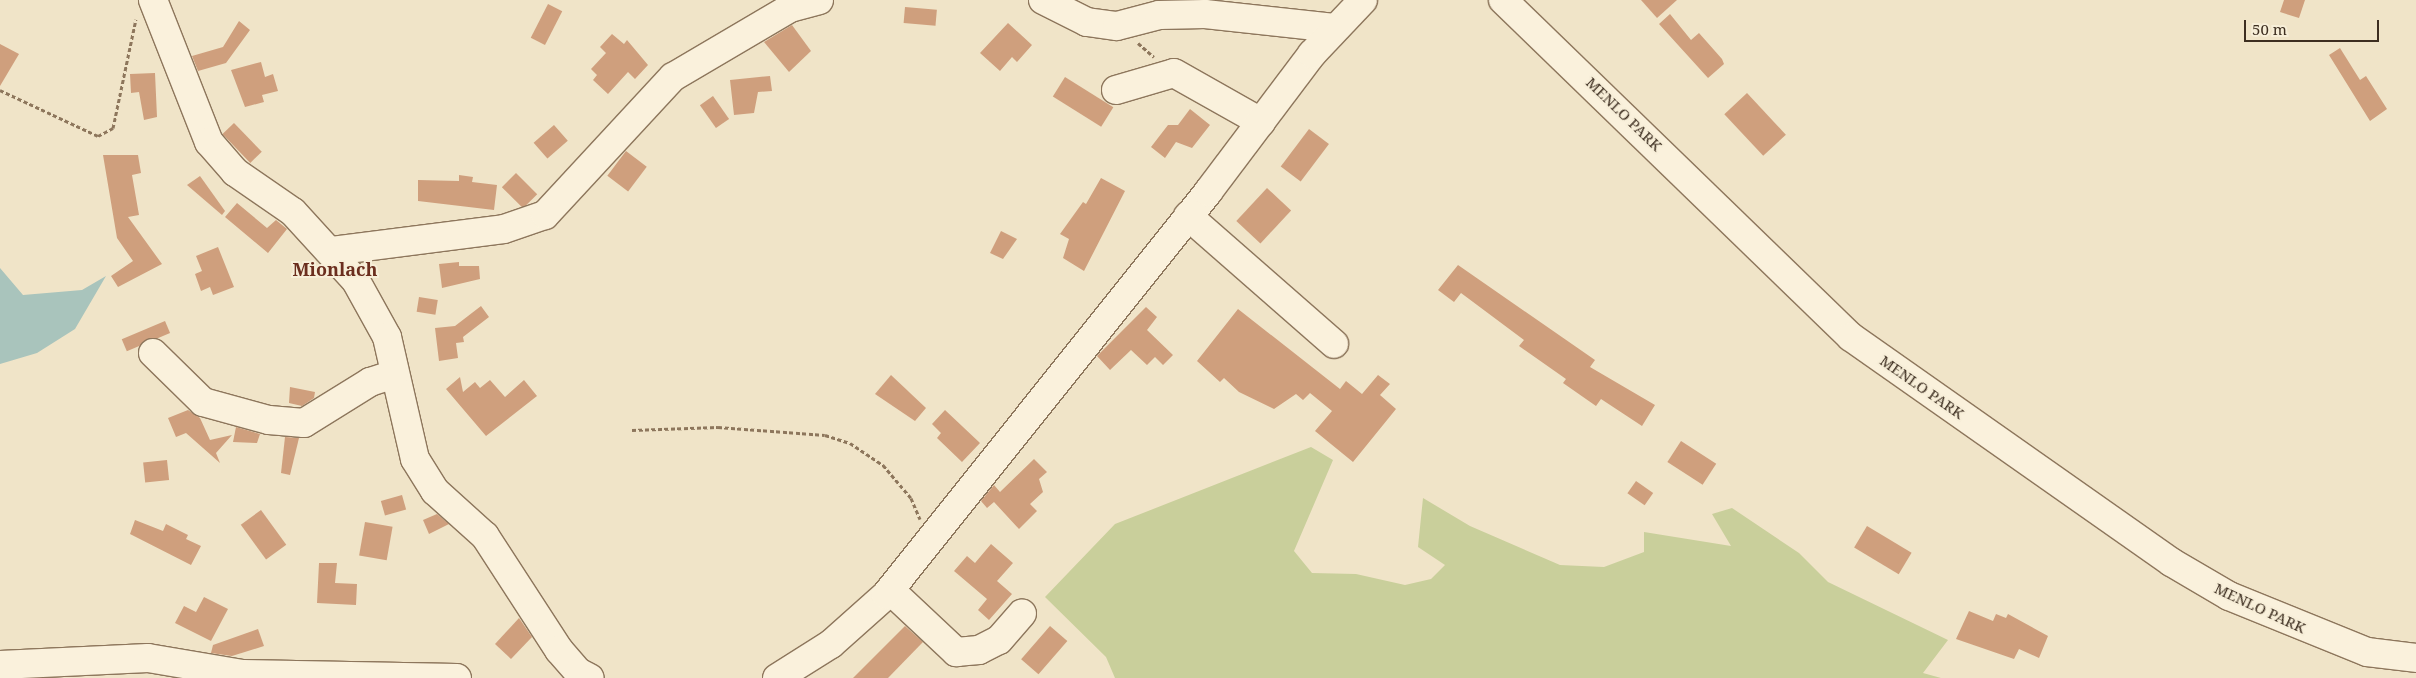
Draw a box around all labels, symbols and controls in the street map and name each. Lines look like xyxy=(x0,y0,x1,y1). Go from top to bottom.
scale bar xyxy=(2246,10,2381,42)
text: 50 m xyxy=(2252,19,2287,39)
street label: MENLO PARK xyxy=(1582,73,1666,155)
district label: Mionlach xyxy=(292,258,378,280)
street label: MENLO PARK xyxy=(1877,351,1967,423)
street label: MENLO PARK xyxy=(2212,579,2308,637)

